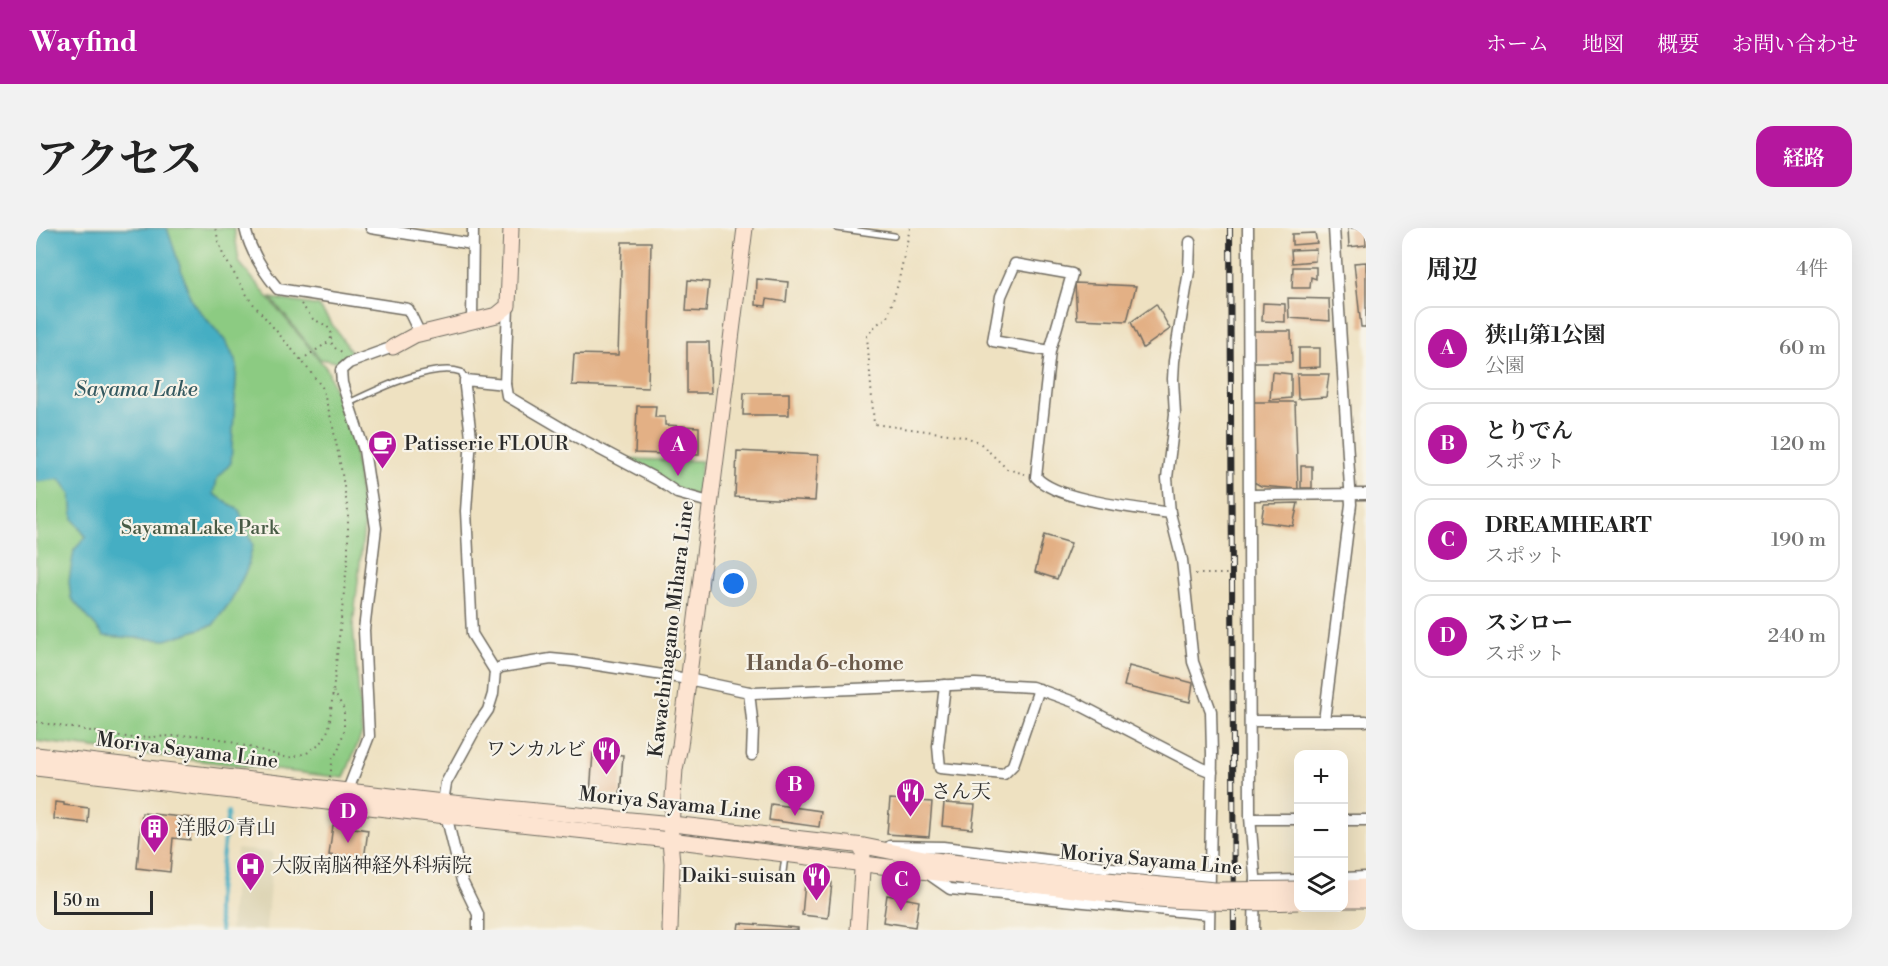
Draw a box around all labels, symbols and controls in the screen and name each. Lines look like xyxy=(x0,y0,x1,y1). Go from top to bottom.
text: Wayfind xyxy=(30,25,138,60)
text: ホーム xyxy=(1486,32,1549,58)
text: 地図 xyxy=(1582,32,1624,58)
text: 概要 xyxy=(1657,32,1699,58)
text: お問い合わせ xyxy=(1732,32,1858,58)
button: 経路 xyxy=(1756,126,1852,187)
text: アクセス xyxy=(36,134,203,187)
text: 周辺 xyxy=(1426,254,1478,286)
text: 4件 xyxy=(1796,257,1828,282)
text: 狭山第1公園 xyxy=(1485,322,1606,349)
text: A xyxy=(1440,336,1455,361)
text: 60 m xyxy=(1779,336,1826,361)
text: 公園 xyxy=(1485,354,1525,379)
water label: Sayama Lake xyxy=(74,377,198,403)
text: とりでん xyxy=(1485,418,1573,445)
pin: A xyxy=(658,426,698,476)
cafe icon: Patisserie FLOUR xyxy=(367,428,399,470)
place label: Patisserie FLOUR xyxy=(404,432,570,457)
text: B xyxy=(1440,432,1455,457)
text: 120 m xyxy=(1771,432,1826,457)
text: スポット xyxy=(1485,450,1565,475)
street label: Kawachinagano Mihara Line xyxy=(644,499,700,759)
text: DREAMHEART xyxy=(1485,512,1652,539)
park label: SayamaLake Park xyxy=(121,516,281,541)
text: C xyxy=(1440,528,1455,553)
text: 190 m xyxy=(1771,528,1826,553)
text: スポット xyxy=(1485,544,1565,569)
your location xyxy=(719,569,748,598)
text: スシロー xyxy=(1485,610,1573,637)
text: D xyxy=(1440,624,1455,649)
text: 240 m xyxy=(1768,624,1826,649)
text: スポット xyxy=(1485,642,1565,667)
district label: Handa 6-chome xyxy=(746,651,904,677)
street label: Moriya Sayama Line xyxy=(95,727,279,775)
restaurant icon: ワンカルビ xyxy=(591,734,623,776)
place label: ワンカルビ xyxy=(486,738,586,763)
map controls xyxy=(1294,750,1348,912)
button: + xyxy=(1294,750,1348,804)
pin: B xyxy=(776,766,814,816)
restaurant icon: さん天 xyxy=(894,776,926,818)
place label: さん天 xyxy=(931,780,991,805)
street label: Moriya Sayama Line xyxy=(578,782,762,826)
pin: D xyxy=(328,794,368,843)
button: − xyxy=(1294,804,1348,858)
building icon: 洋服の青山 xyxy=(139,812,171,854)
place label: 洋服の青山 xyxy=(176,816,276,841)
street label: Moriya Sayama Line xyxy=(1059,841,1243,881)
hospital icon: 大阪南脳神経外科病院 xyxy=(235,850,267,892)
place label: 大阪南脳神経外科病院 xyxy=(272,854,472,879)
button: layers xyxy=(1294,858,1348,912)
restaurant icon: Daiki-suisan xyxy=(801,860,833,902)
pin: C xyxy=(882,862,920,911)
place label: Daiki-suisan xyxy=(681,864,796,889)
scale bar xyxy=(54,888,153,916)
text: 50 m xyxy=(63,891,100,911)

